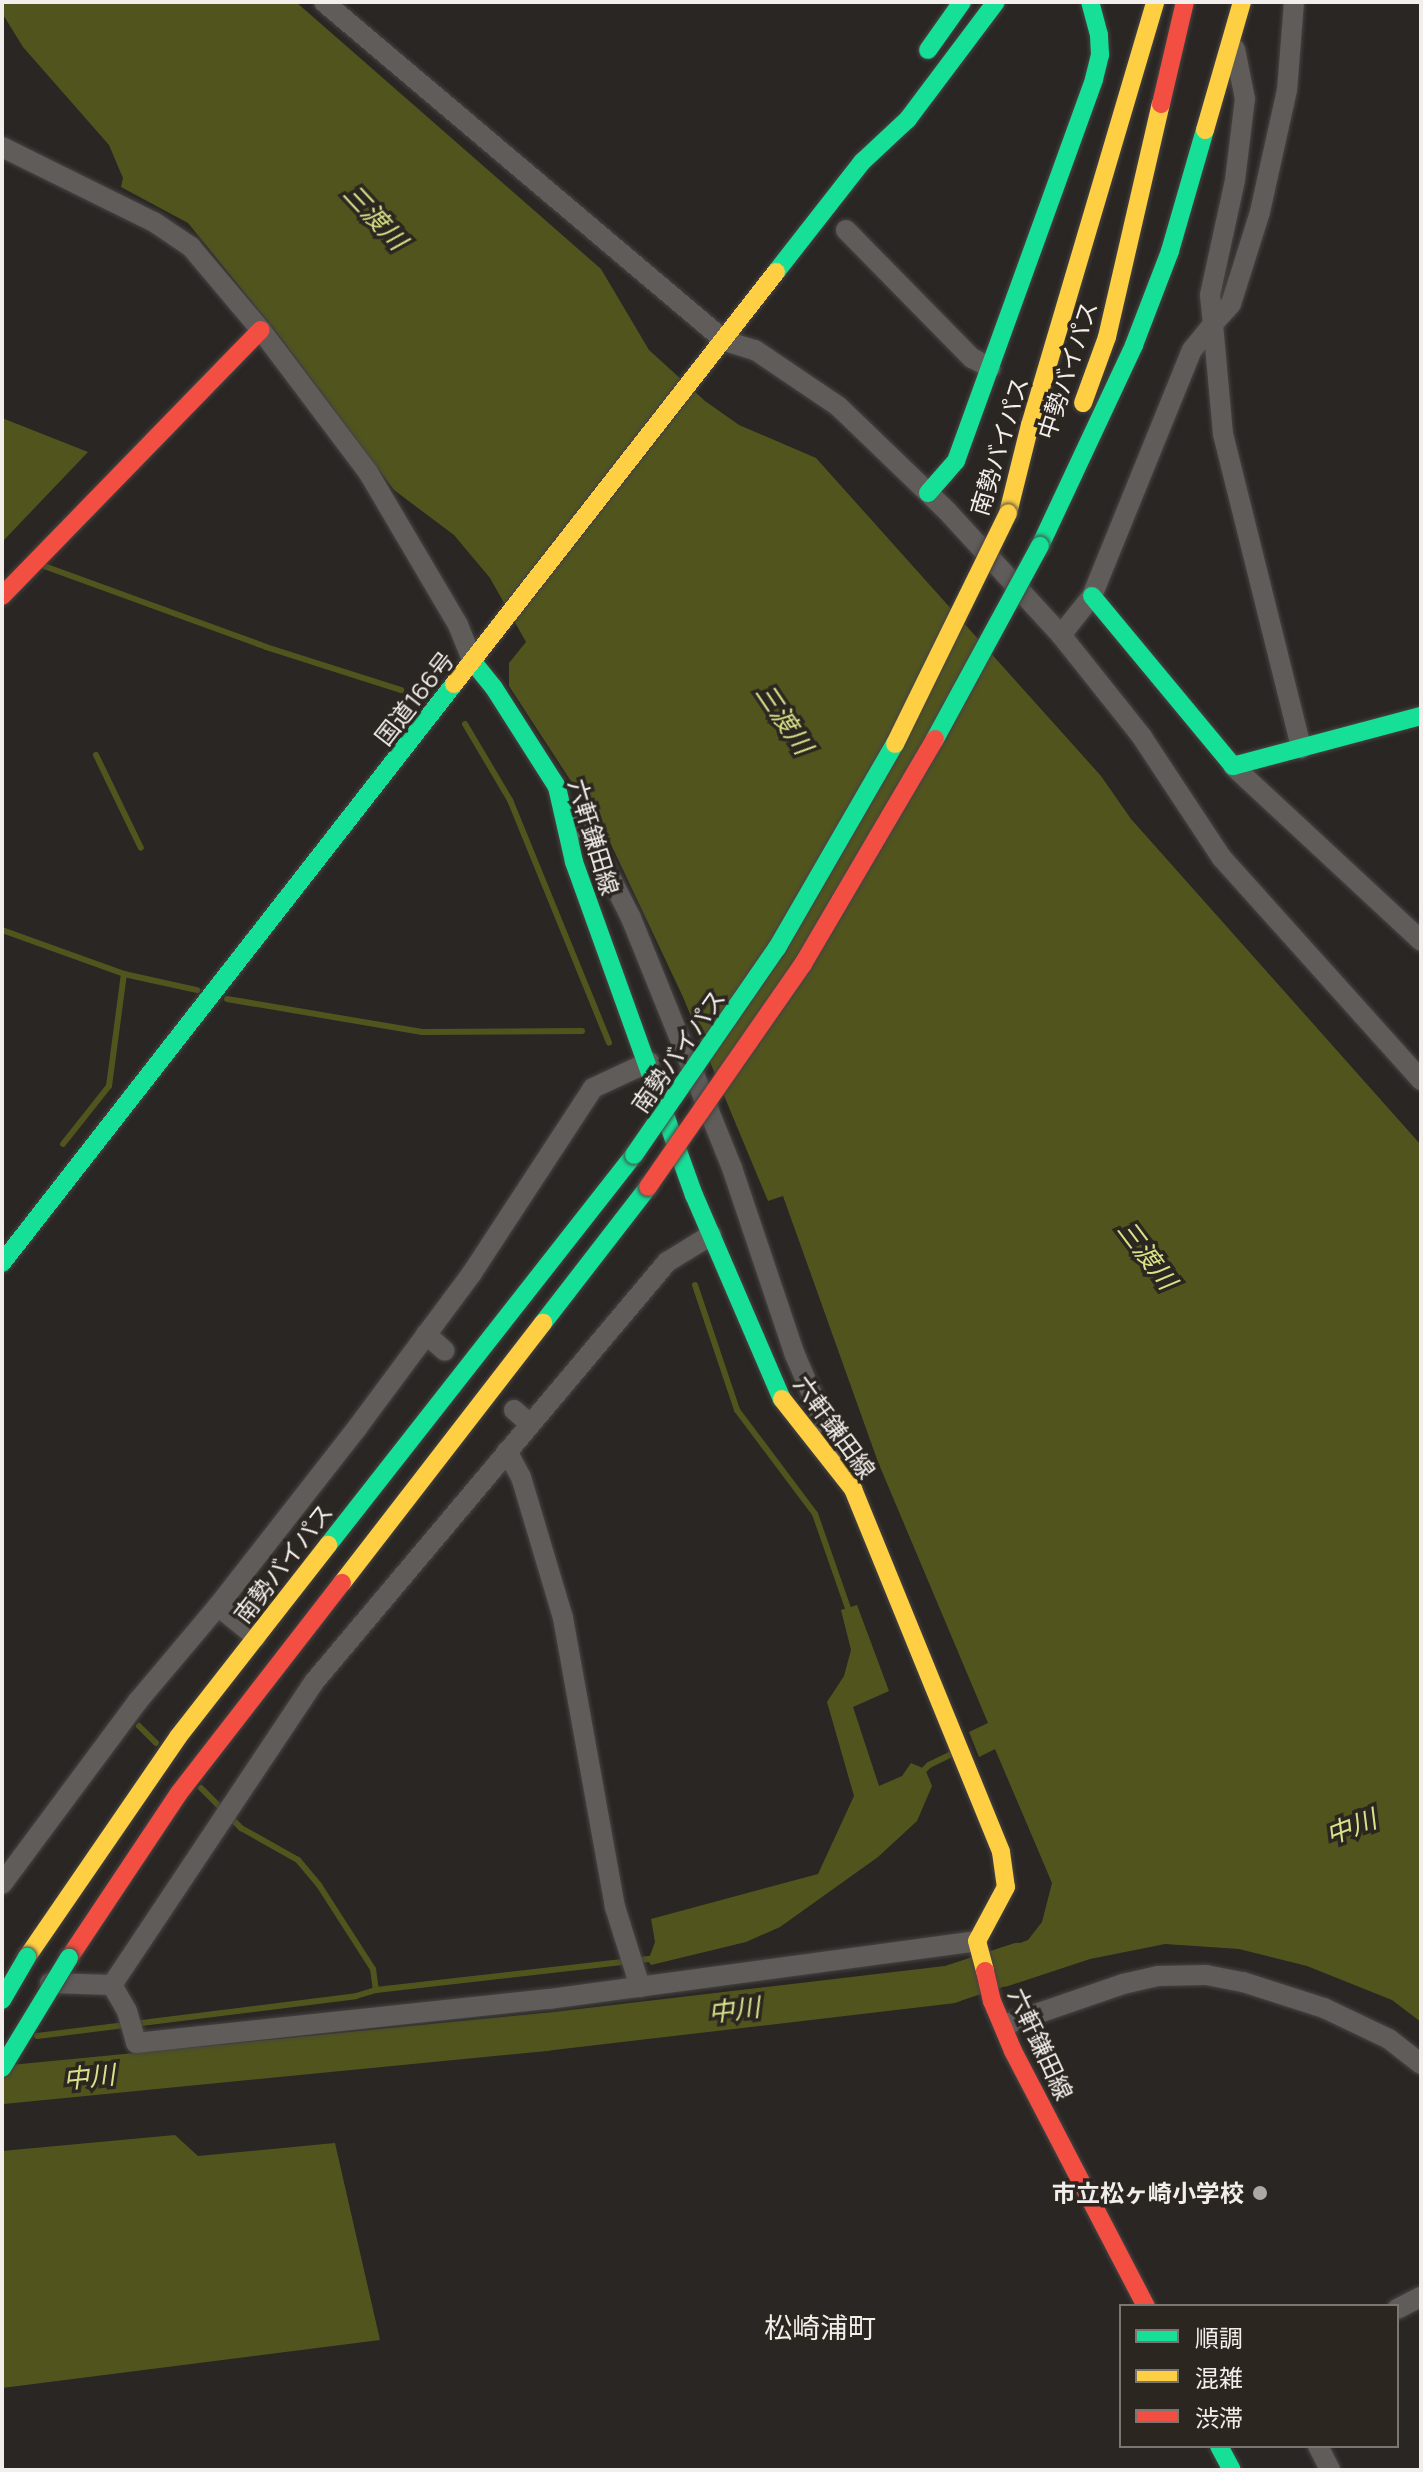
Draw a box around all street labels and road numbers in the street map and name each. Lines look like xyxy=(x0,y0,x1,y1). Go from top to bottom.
street label: 中勢バイパス xyxy=(1031,297,1103,443)
street label: 南勢バイパス xyxy=(964,373,1034,519)
street label: 国道166号 xyxy=(368,645,460,751)
street label: 六軒鎌田線 xyxy=(563,775,625,899)
street label: 南勢バイパス xyxy=(625,984,731,1118)
street label: 六軒鎌田線 xyxy=(788,1370,882,1484)
street label: 南勢バイパス xyxy=(227,1497,339,1629)
street label: 六軒鎌田線 xyxy=(1003,1984,1079,2104)

